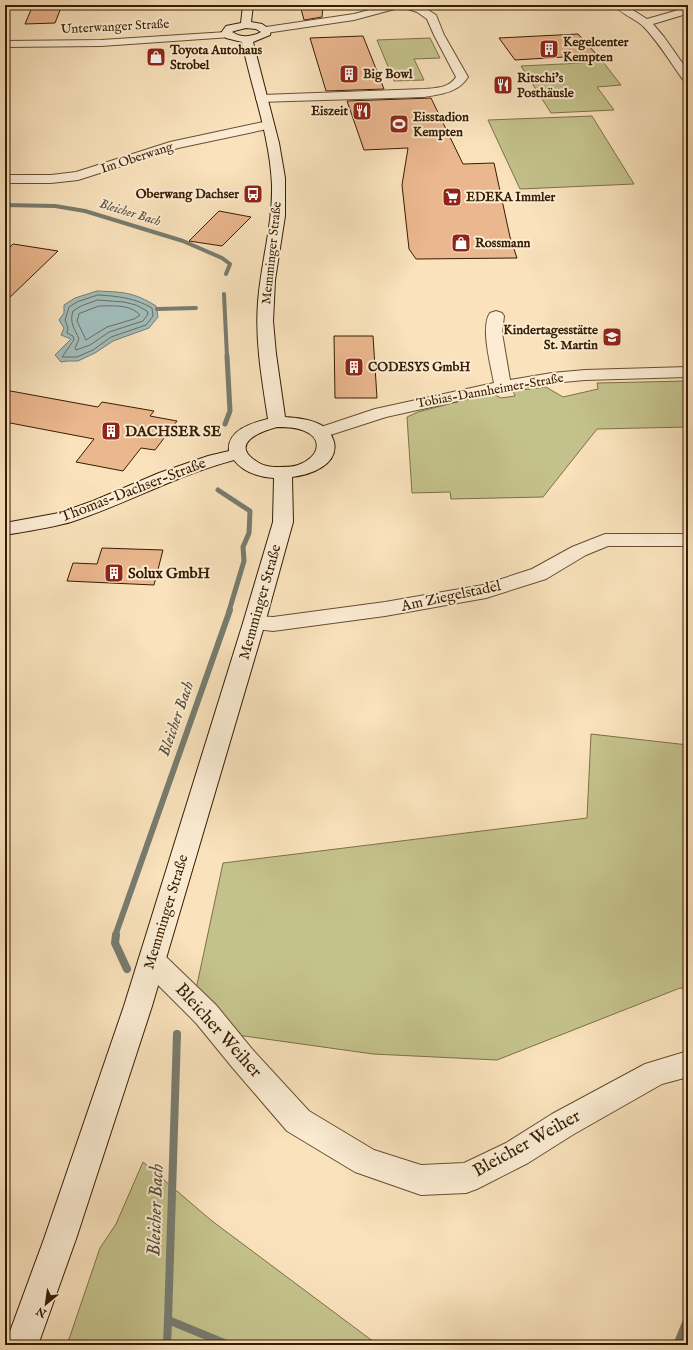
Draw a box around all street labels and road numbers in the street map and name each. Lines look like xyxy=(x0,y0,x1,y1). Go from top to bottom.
street label: Unterwanger Straße xyxy=(60,16,170,38)
street label: Im Oberwang xyxy=(99,138,176,178)
street label: Memminger Straße xyxy=(258,201,286,305)
street label: Tobias-Dannheimer-Straße xyxy=(415,370,565,412)
street label: Thomas-Dachser-Straße xyxy=(58,453,209,527)
street label: Memminger Straße xyxy=(234,542,286,662)
street label: Am Ziegelstadel xyxy=(398,576,503,616)
street label: Memminger Straße xyxy=(139,852,193,972)
street label: Bleicher Weiher xyxy=(169,979,267,1083)
street label: Bleicher Weiher xyxy=(469,1105,585,1183)

